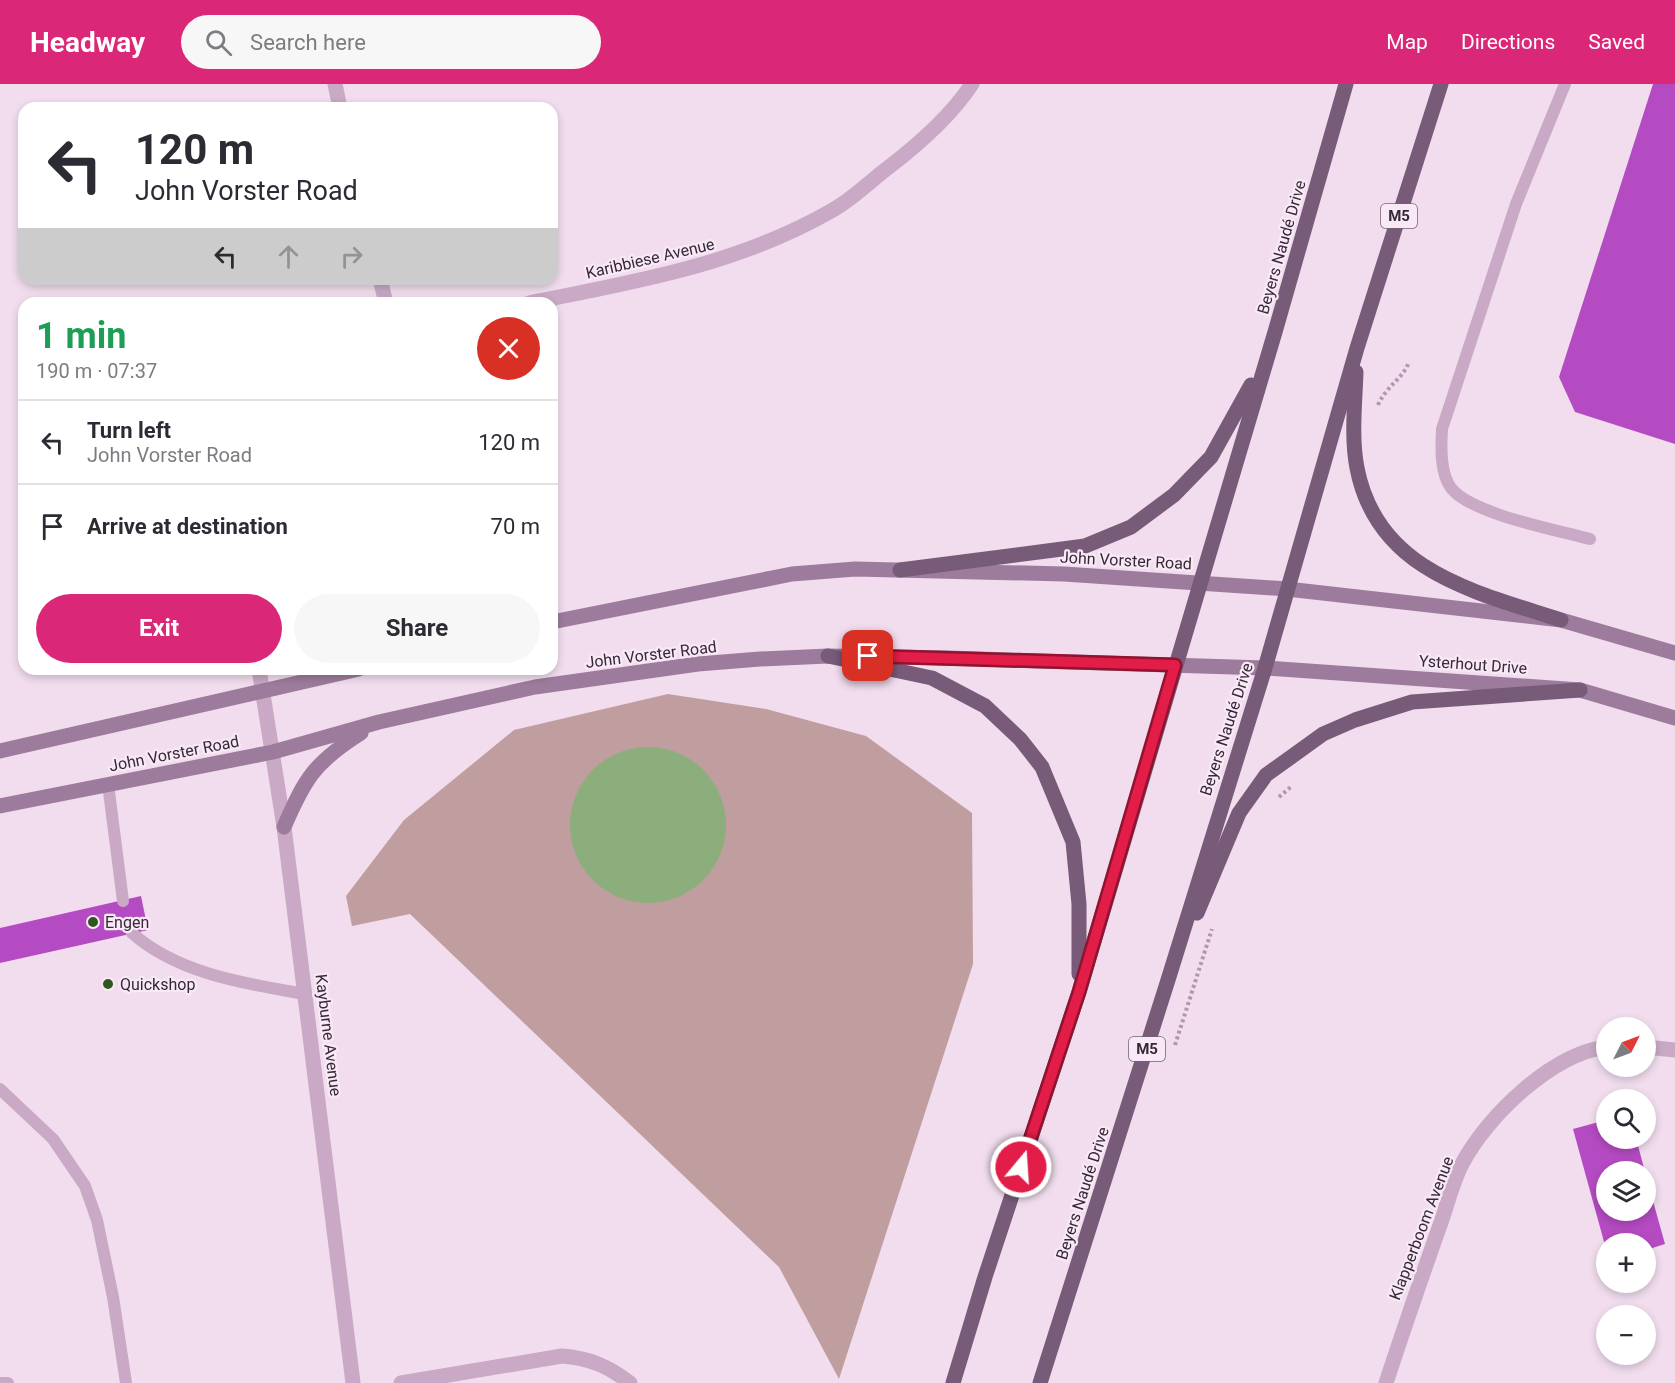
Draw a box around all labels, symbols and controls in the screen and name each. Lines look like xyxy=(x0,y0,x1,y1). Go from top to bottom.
search box xyxy=(181,15,601,69)
text: Headway xyxy=(30,26,145,59)
icon: search xyxy=(202,26,235,59)
text: Search here xyxy=(250,30,366,55)
text: Map xyxy=(1386,30,1428,54)
text: Directions xyxy=(1461,30,1555,54)
text: Saved xyxy=(1588,30,1645,54)
text: 120 m xyxy=(135,125,254,174)
icon: left xyxy=(36,126,114,204)
text: John Vorster Road xyxy=(135,175,358,207)
street label: Beyers Naudé Drive xyxy=(1253,178,1310,316)
road number: M5 xyxy=(1381,204,1417,228)
street label: Karibbiese Avenue xyxy=(584,234,716,283)
icon: left xyxy=(209,240,242,273)
icon: ahead xyxy=(272,240,305,273)
icon: right xyxy=(335,240,368,273)
text: 1 min xyxy=(36,315,127,357)
button: close xyxy=(477,317,540,380)
text: 190 m · 07:37 xyxy=(36,359,157,383)
text: Turn left xyxy=(87,418,171,443)
icon: left xyxy=(36,426,69,459)
text: 120 m xyxy=(478,430,540,455)
text: John Vorster Road xyxy=(87,443,252,467)
icon: arrive xyxy=(36,510,69,543)
text: Arrive at destination xyxy=(87,514,288,539)
text: 70 m xyxy=(491,514,540,539)
street label: John Vorster Road xyxy=(1060,548,1192,573)
button: Exit xyxy=(36,594,282,663)
button: Share xyxy=(294,594,540,663)
pin xyxy=(842,630,893,681)
street label: John Vorster Road xyxy=(584,637,718,672)
icon: arrive xyxy=(851,639,884,672)
street label: Ysterhout Drive xyxy=(1418,651,1528,678)
street label: Beyers Naudé Drive xyxy=(1196,660,1257,798)
street label: John Vorster Road xyxy=(107,732,241,775)
place label: Engen xyxy=(105,913,149,932)
marker: Engen xyxy=(86,915,100,929)
street label: Kayburne Avenue xyxy=(312,973,345,1097)
place label: Quickshop xyxy=(120,975,195,994)
marker: Quickshop xyxy=(101,977,115,991)
north arrow xyxy=(1596,1017,1656,1077)
map controls xyxy=(1596,1017,1656,1365)
road number: M5 xyxy=(1129,1037,1165,1061)
button: search xyxy=(1596,1089,1656,1149)
street label: Beyers Naudé Drive xyxy=(1052,1124,1113,1262)
position arrow xyxy=(989,1135,1053,1199)
street label: Klapperboom Avenue xyxy=(1385,1154,1458,1303)
button: layers xyxy=(1596,1161,1656,1221)
button: + xyxy=(1596,1233,1656,1293)
button: − xyxy=(1596,1305,1656,1365)

